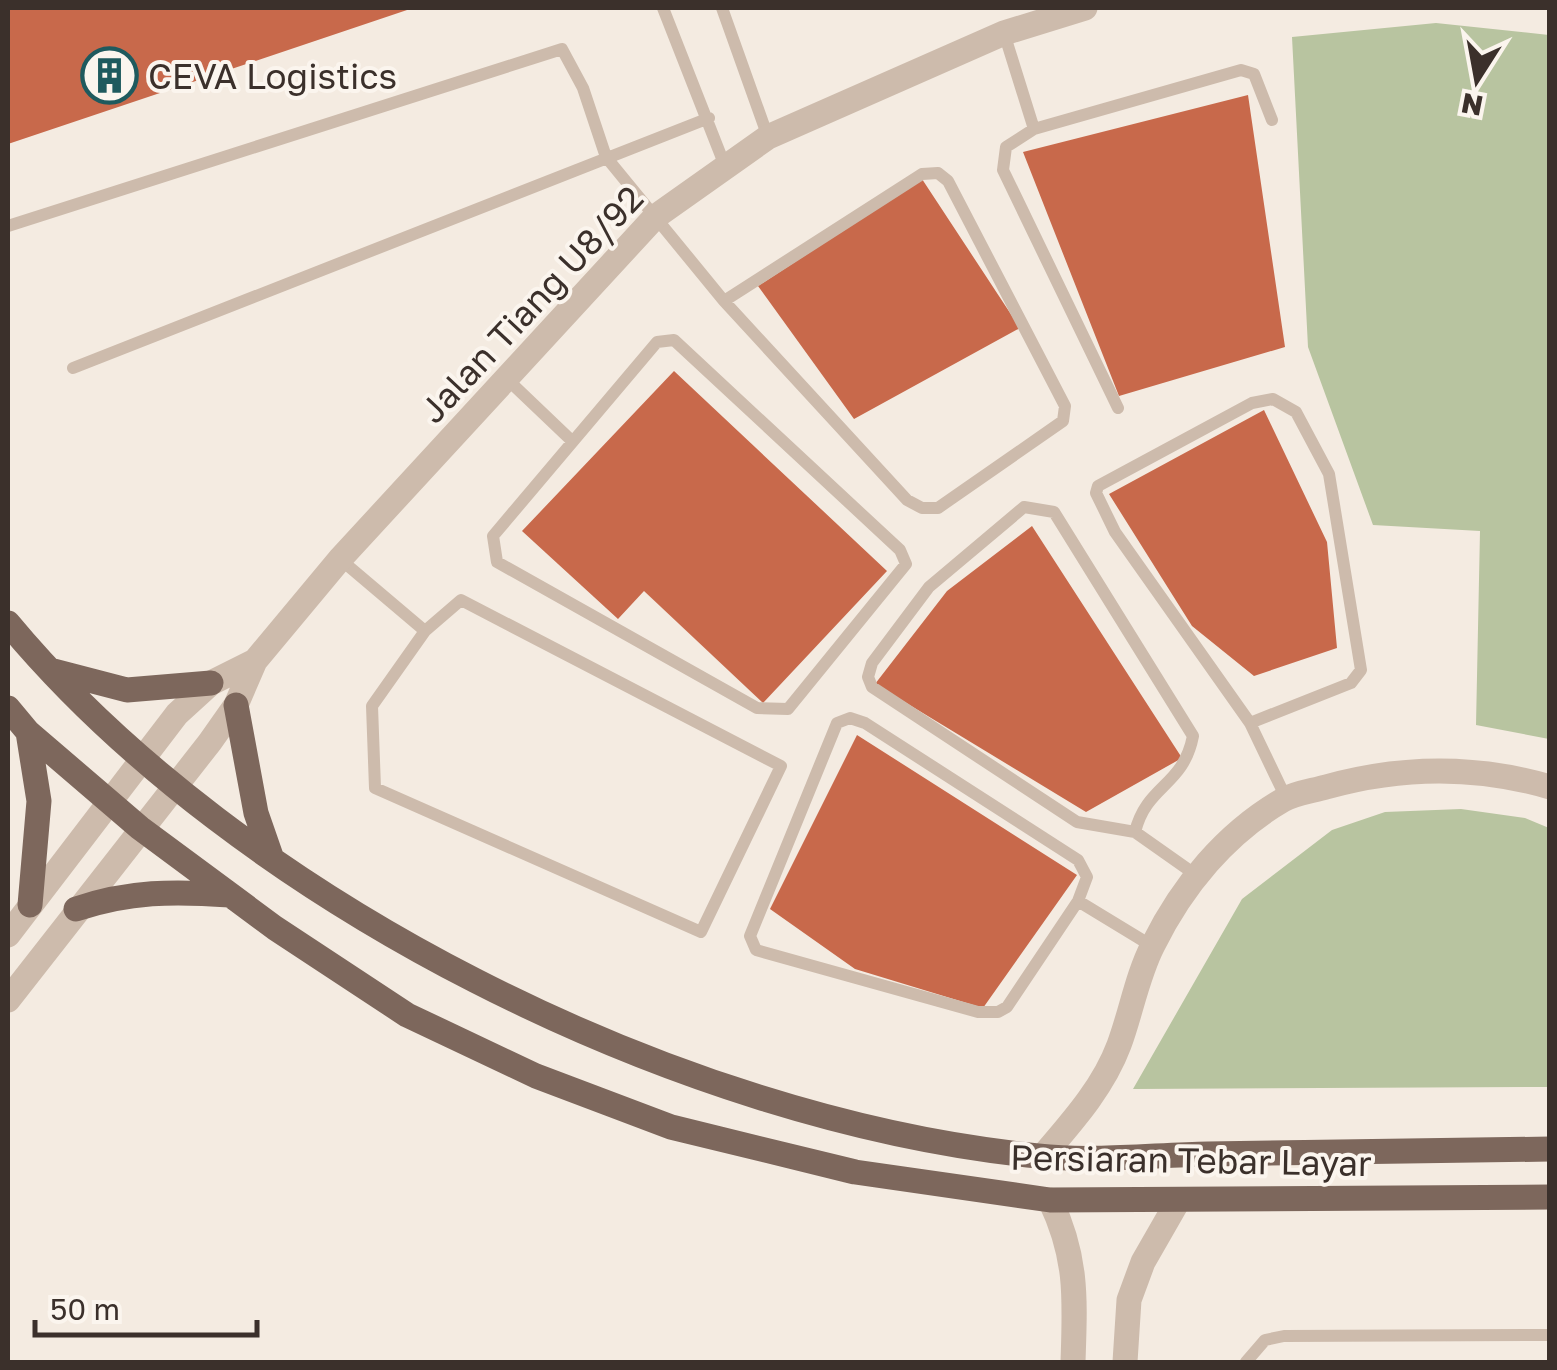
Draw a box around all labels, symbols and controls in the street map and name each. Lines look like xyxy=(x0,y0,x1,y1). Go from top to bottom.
north arrow xyxy=(1427,30,1527,130)
building icon: CEVA Logistics xyxy=(79,46,139,106)
place label: CEVA Logistics xyxy=(148,55,397,97)
text: N xyxy=(1459,87,1486,123)
street label: Jalan Tiang U8/92 xyxy=(411,177,651,431)
street label: Persiaran Tebar Layar xyxy=(1010,1136,1372,1184)
scale bar xyxy=(35,1275,258,1337)
text: 50 m xyxy=(50,1291,120,1327)

